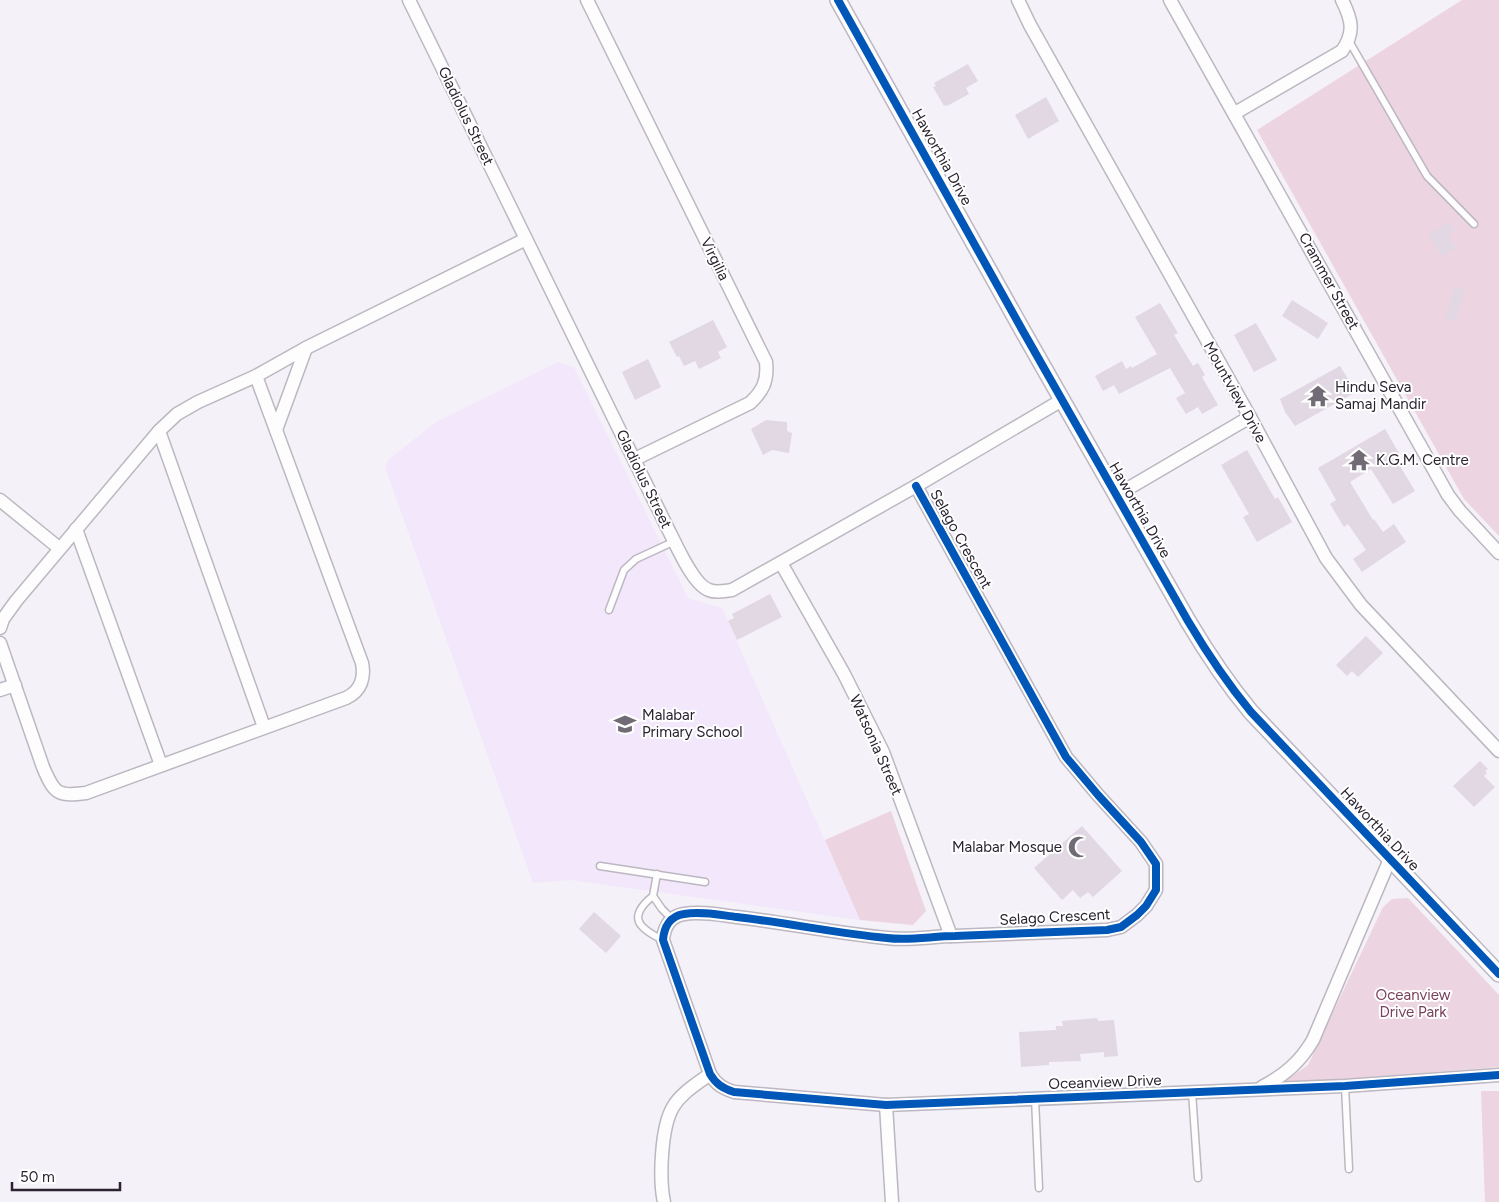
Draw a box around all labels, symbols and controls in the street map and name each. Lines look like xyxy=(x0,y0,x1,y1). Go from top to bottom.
street label: Gladiolus Street xyxy=(434,64,498,169)
street label: Haworthia Drive xyxy=(908,106,976,208)
street label: Crammer Street xyxy=(1295,229,1363,333)
street label: Virgilia xyxy=(697,235,733,283)
street label: Mountview Drive xyxy=(1200,338,1270,446)
place label: Hindu Seva Samaj Mandir xyxy=(1335,378,1426,413)
temple icon: Hindu Seva Samaj Mandir xyxy=(1305,383,1331,409)
street label: Gladiolus Street xyxy=(612,427,676,532)
temple icon: K.G.M. Centre xyxy=(1346,447,1372,473)
place label: K.G.M. Centre xyxy=(1376,451,1469,469)
street label: Haworthia Drive xyxy=(1105,459,1175,561)
street label: Selago Crescent xyxy=(926,486,996,592)
street label: Watsonia Street xyxy=(846,692,906,798)
place label: Malabar Primary School xyxy=(642,706,743,741)
school or university icon: Malabar Primary School xyxy=(612,711,638,737)
street label: Haworthia Drive xyxy=(1337,783,1423,875)
mosque icon: Malabar Mosque xyxy=(1066,834,1092,860)
place label: Malabar Mosque xyxy=(952,838,1062,856)
street label: Selago Crescent xyxy=(999,905,1111,929)
park label: Oceanview Drive Park xyxy=(1376,986,1451,1021)
street label: Oceanview Drive xyxy=(1048,1071,1162,1093)
scale bar xyxy=(12,1160,120,1192)
text: 50 m xyxy=(20,1168,55,1186)

